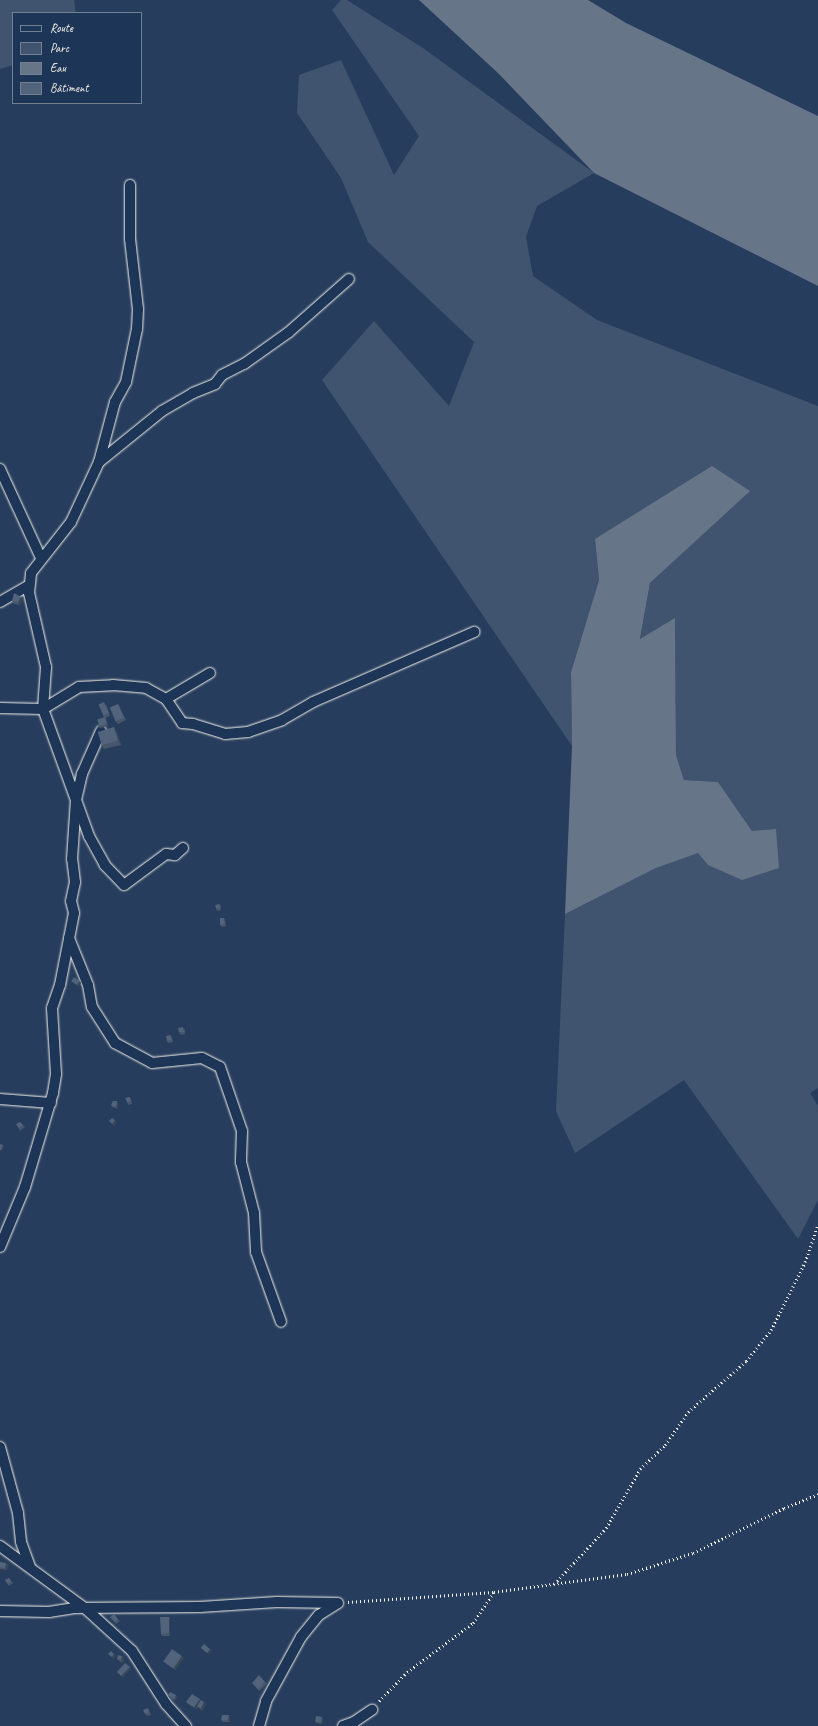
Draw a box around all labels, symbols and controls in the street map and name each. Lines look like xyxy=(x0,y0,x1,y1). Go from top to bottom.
legend xyxy=(12,12,142,104)
text: Route xyxy=(50,20,73,36)
text: Parc xyxy=(50,40,69,56)
text: Eau xyxy=(50,60,66,76)
text: Bâtiment xyxy=(50,80,88,96)

